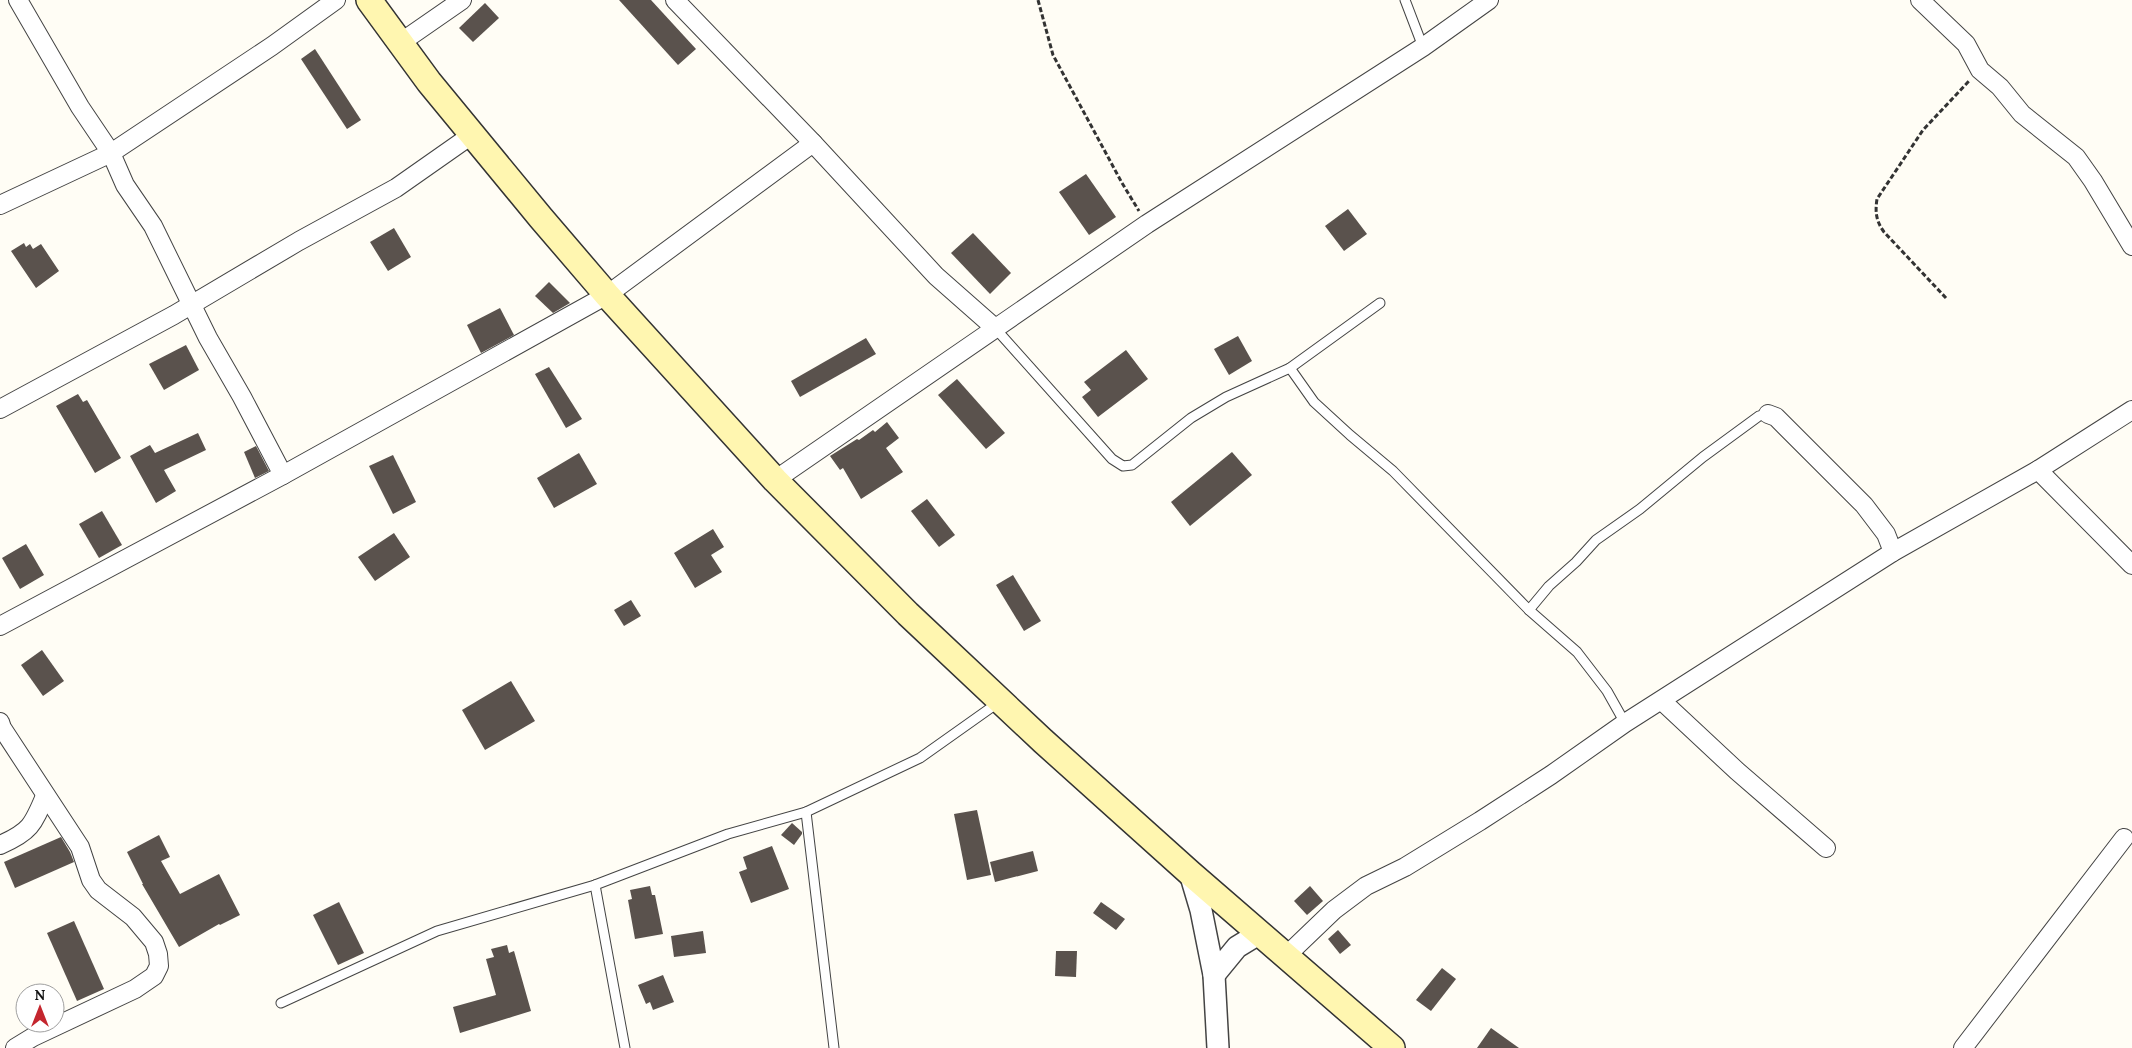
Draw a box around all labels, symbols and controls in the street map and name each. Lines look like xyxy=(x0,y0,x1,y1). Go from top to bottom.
north arrow xyxy=(15,983,65,1033)
text: N xyxy=(35,986,46,1004)

